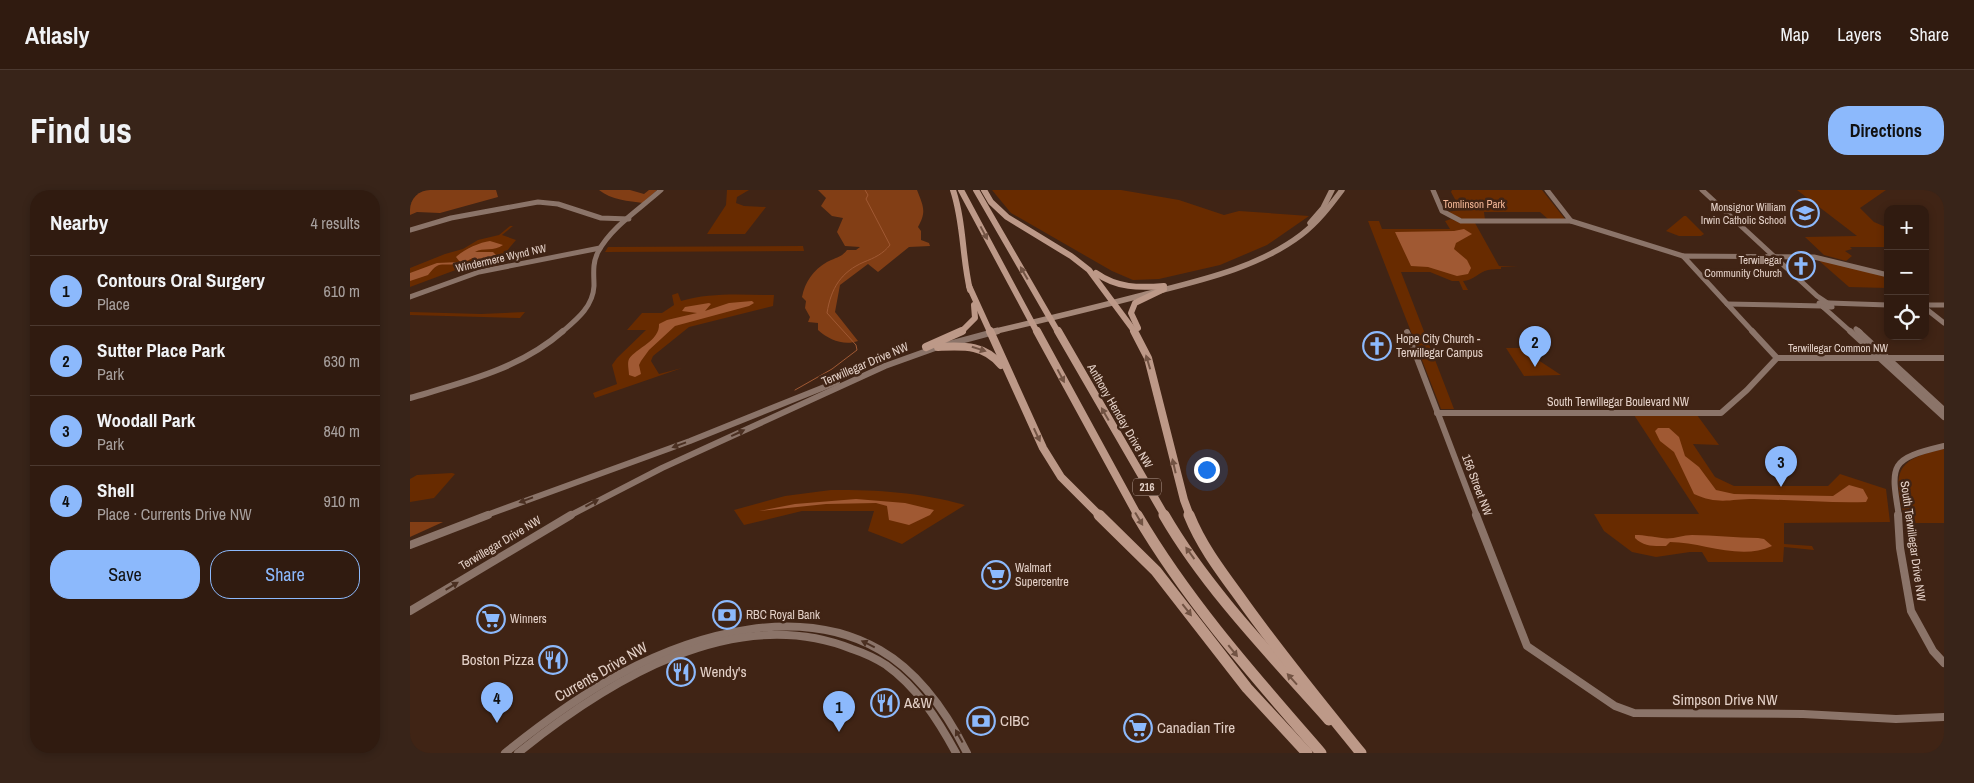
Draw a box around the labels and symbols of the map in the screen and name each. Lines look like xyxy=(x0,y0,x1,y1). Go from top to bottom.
park label: Tomlinson Park xyxy=(1443,197,1506,211)
school or university icon: Monsignor William Irwin Catholic School xyxy=(1790,198,1820,228)
place label: Monsignor William Irwin Catholic School xyxy=(1701,200,1786,227)
one-way arrow xyxy=(980,226,988,240)
street label: Windermere Wynd NW xyxy=(454,241,548,275)
church icon: Terwillegar Community Church xyxy=(1786,251,1816,281)
place label: Terwillegar Community Church xyxy=(1704,253,1782,280)
one-way arrow xyxy=(1020,266,1028,281)
pin: 2 xyxy=(1519,326,1551,367)
church icon: Hope City Church - Terwillegar Campus xyxy=(1362,331,1392,361)
place label: Hope City Church - Terwillegar Campus xyxy=(1396,331,1483,361)
street label: Terwillegar Drive NW xyxy=(819,338,912,390)
street label: Terwillegar Common NW xyxy=(1788,341,1889,355)
one-way arrow xyxy=(971,345,986,353)
one-way arrow xyxy=(1144,354,1152,369)
street label: Anthony Henday Drive NW xyxy=(1083,360,1157,472)
one-way arrow xyxy=(1057,369,1065,383)
street label: South Terwillegar Boulevard NW xyxy=(1547,394,1690,410)
one-way arrow xyxy=(1100,408,1109,421)
one-way arrow xyxy=(1033,428,1041,442)
one-way arrow xyxy=(731,429,745,437)
one-way arrow xyxy=(671,441,686,449)
pin: 3 xyxy=(1765,446,1797,487)
street label: 156 Street NW xyxy=(1458,452,1496,519)
your location xyxy=(1194,457,1220,483)
one-way arrow xyxy=(1170,458,1178,473)
road number: 216 xyxy=(1133,478,1161,496)
street label: South Terwillegar Drive NW xyxy=(1897,480,1929,603)
one-way arrow xyxy=(518,497,533,505)
one-way arrow xyxy=(584,499,599,507)
one-way arrow xyxy=(1135,511,1143,526)
street label: Terwillegar Drive NW xyxy=(456,512,545,574)
one-way arrow xyxy=(1184,547,1195,560)
supermarket icon: Walmart Supercentre xyxy=(981,560,1011,590)
place label: Walmart Supercentre xyxy=(1015,560,1069,590)
one-way arrow xyxy=(445,581,458,590)
bank icon: RBC Royal Bank xyxy=(712,600,742,630)
one-way arrow xyxy=(1182,603,1192,617)
supermarket icon: Winners xyxy=(476,604,506,634)
place label: RBC Royal Bank xyxy=(746,607,820,623)
place label: Winners xyxy=(510,611,547,627)
street label: Currents Drive NW xyxy=(551,636,651,707)
one-way arrow xyxy=(861,640,875,648)
one-way arrow xyxy=(1227,644,1238,657)
restaurant icon: Boston Pizza xyxy=(538,645,568,675)
place label: Boston Pizza xyxy=(462,649,534,670)
restaurant icon: Wendy's xyxy=(666,657,696,687)
place label: Wendy's xyxy=(700,661,747,682)
one-way arrow xyxy=(1286,673,1298,685)
pin: 4 xyxy=(481,682,513,723)
restaurant icon: A&W xyxy=(870,688,900,718)
street label: Simpson Drive NW xyxy=(1672,689,1778,710)
pin: 1 xyxy=(823,691,855,732)
place label: A&W xyxy=(903,692,932,713)
bank icon: CIBC xyxy=(966,706,996,736)
place label: CIBC xyxy=(1000,710,1030,731)
supermarket icon: Canadian Tire xyxy=(1123,713,1153,743)
place label: Canadian Tire xyxy=(1157,717,1235,738)
one-way arrow xyxy=(954,730,963,743)

